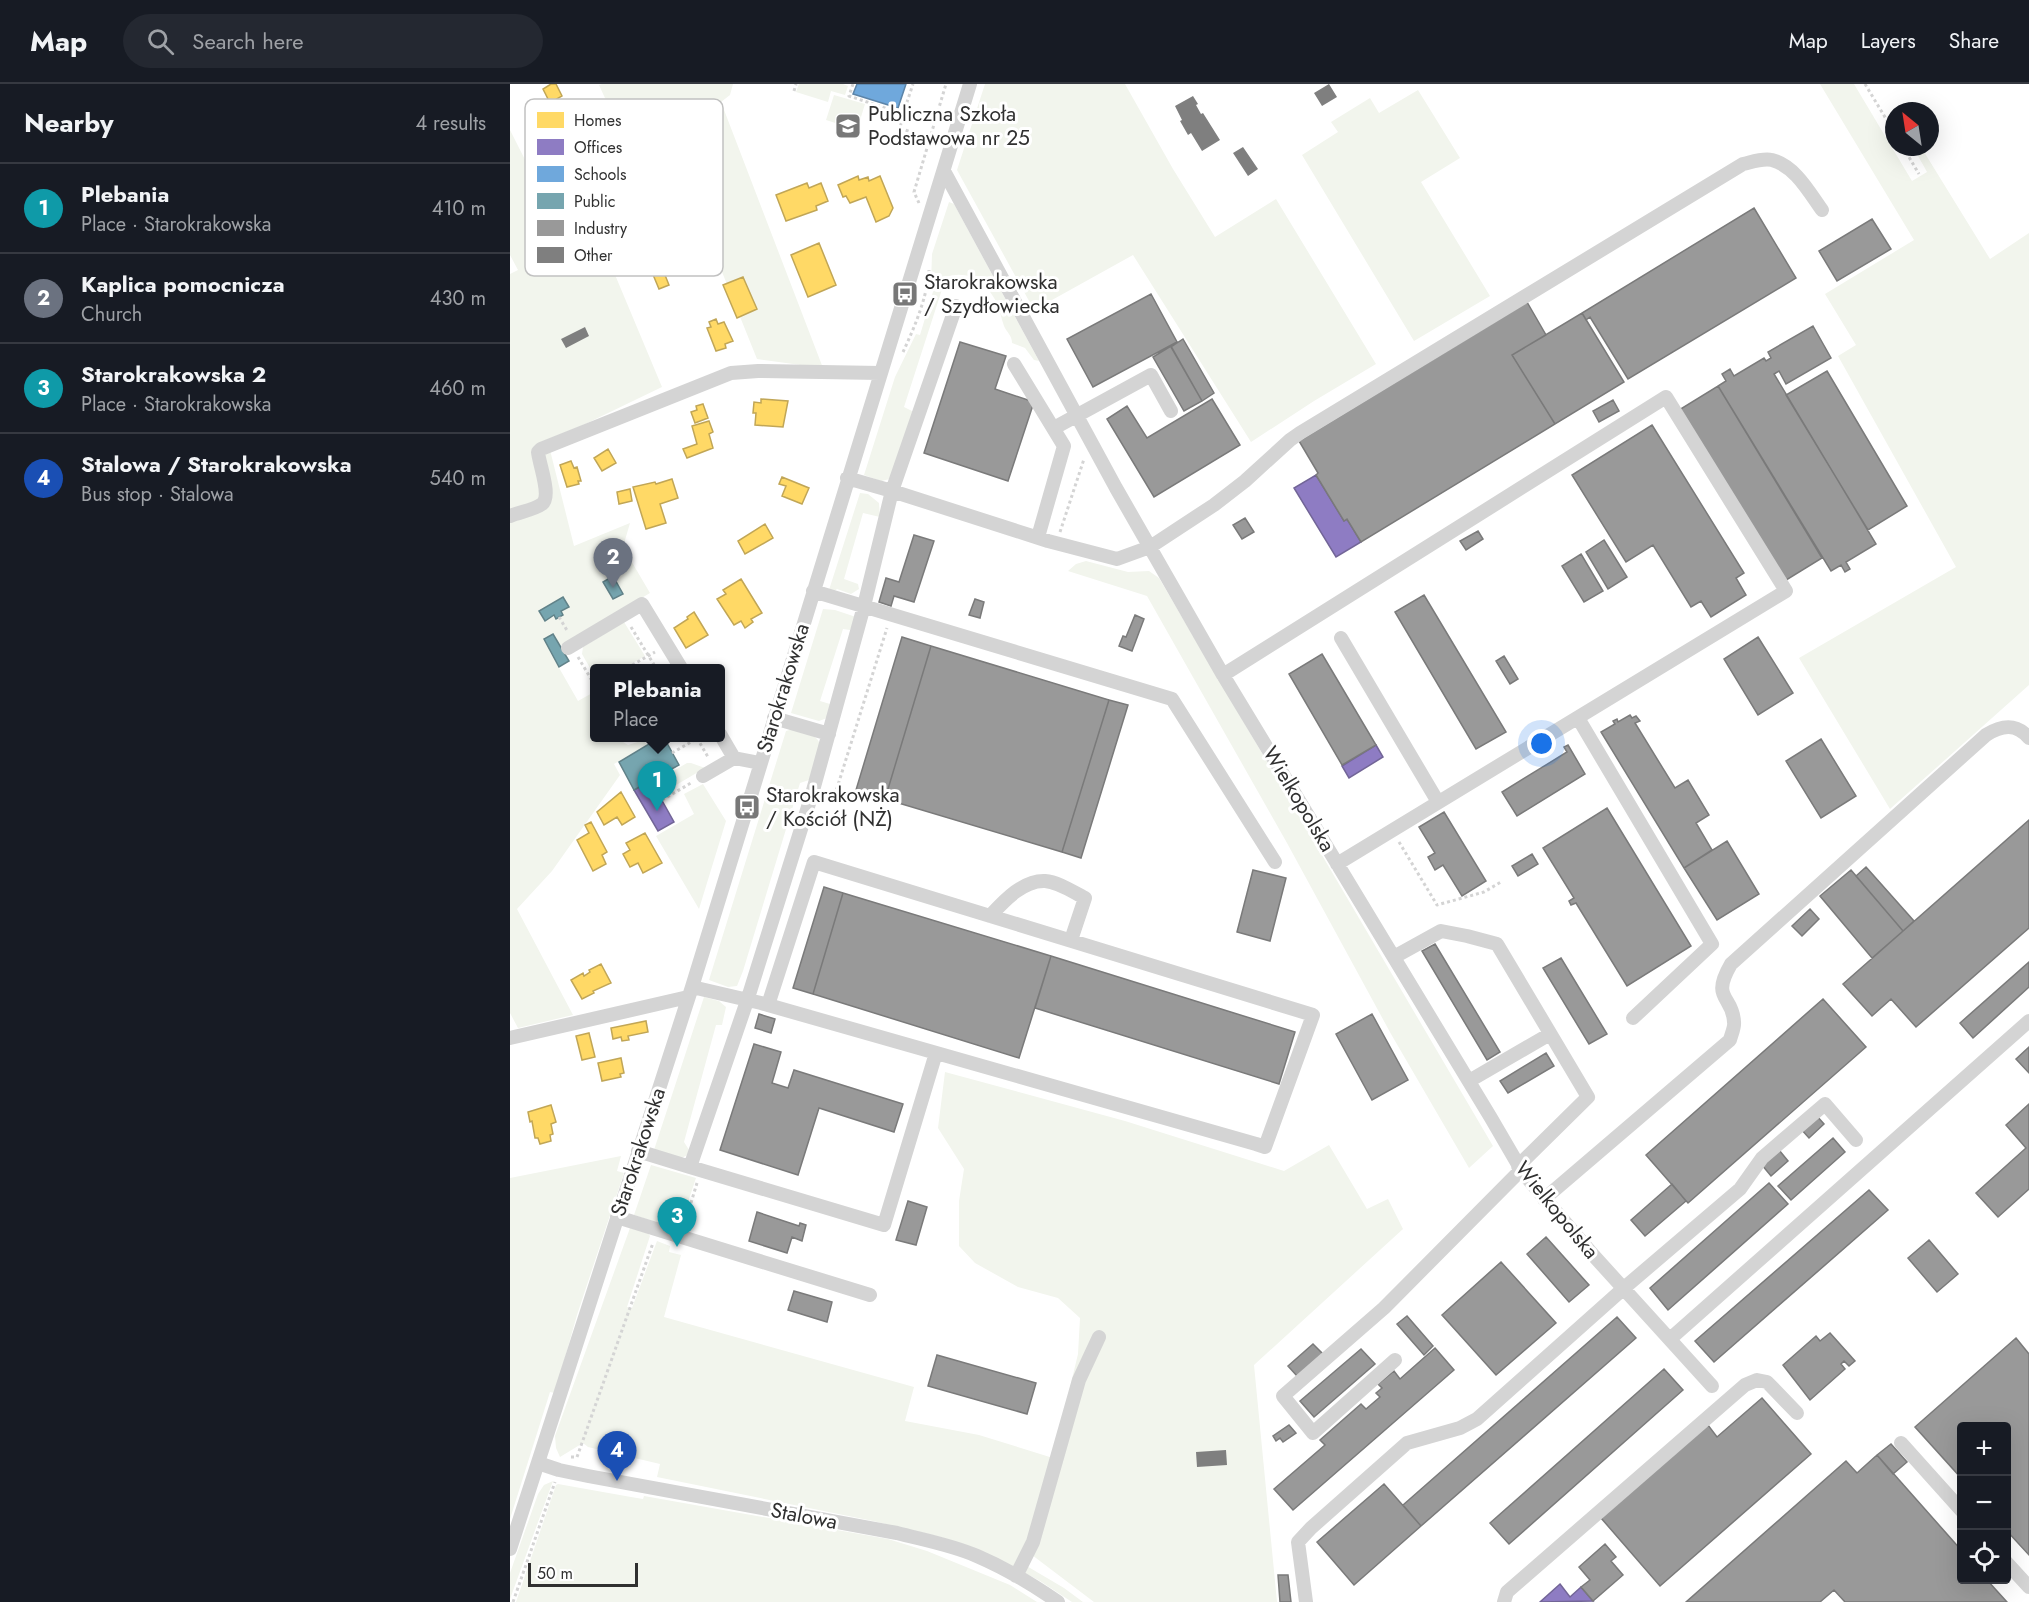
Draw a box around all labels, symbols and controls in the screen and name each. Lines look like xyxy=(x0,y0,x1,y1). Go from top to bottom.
search box xyxy=(123,14,543,68)
text: Map xyxy=(30,21,87,62)
icon: search xyxy=(144,25,177,58)
text: Search here xyxy=(192,25,304,57)
text: Map xyxy=(1789,26,1828,56)
text: Layers xyxy=(1861,26,1916,56)
text: Share xyxy=(1949,26,1999,56)
legend xyxy=(525,99,723,276)
place label: Publiczna Szkoła Podstawowa nr 25 xyxy=(868,99,1030,153)
north arrow xyxy=(1885,102,1939,156)
text: Nearby xyxy=(24,104,113,142)
text: 4 results xyxy=(415,109,486,138)
text: Homes xyxy=(574,109,621,132)
school or university icon: Publiczna Szkoła Podstawowa nr 25 xyxy=(833,111,863,141)
text: Offices xyxy=(574,136,622,159)
text: Schools xyxy=(574,163,626,186)
text: Plebania xyxy=(81,178,169,210)
text: Public xyxy=(574,190,615,213)
text: 1 xyxy=(38,194,49,223)
text: 410 m xyxy=(432,194,486,223)
text: Place · Starokrakowska xyxy=(81,210,271,239)
text: Industry xyxy=(574,217,628,240)
text: Other xyxy=(574,244,613,267)
place label: Starokrakowska / Szydłowiecka xyxy=(924,267,1060,321)
text: Kaplica pomocnicza xyxy=(81,268,285,300)
bus stop icon: Starokrakowska / Szydłowiecka xyxy=(890,279,920,309)
text: 2 xyxy=(37,284,50,313)
text: 430 m xyxy=(430,284,486,313)
text: Church xyxy=(81,300,142,329)
text: Starokrakowska 2 xyxy=(81,358,266,390)
text: 3 xyxy=(37,374,50,403)
text: 460 m xyxy=(429,374,486,403)
text: Place · Starokrakowska xyxy=(81,390,271,419)
text: Stalowa / Starokrakowska xyxy=(81,448,352,480)
text: 4 xyxy=(37,464,50,493)
text: 540 m xyxy=(429,464,486,493)
text: Bus stop · Stalowa xyxy=(81,480,234,509)
pin: 2 xyxy=(594,538,632,588)
street label: Starokrakowska xyxy=(749,620,817,756)
popup xyxy=(590,664,725,742)
text: Plebania xyxy=(613,673,702,705)
text: Place xyxy=(613,705,658,734)
your location xyxy=(1527,729,1556,758)
street label: Wielkopolska xyxy=(1256,741,1342,857)
pin: 1 xyxy=(638,762,676,811)
place label: Starokrakowska / Kościół (NŻ) xyxy=(766,780,900,834)
bus stop icon: Starokrakowska / Kościół (NŻ) xyxy=(732,792,762,822)
street label: Starokrakowska xyxy=(603,1084,673,1220)
street label: Wielkopolska xyxy=(1508,1155,1606,1265)
pin: 3 xyxy=(658,1198,696,1247)
map controls xyxy=(1957,1422,2011,1584)
button: + xyxy=(1957,1422,2011,1476)
pin: 4 xyxy=(598,1432,636,1481)
button: − xyxy=(1957,1476,2011,1530)
street label: Stalowa xyxy=(768,1495,840,1537)
button: locate xyxy=(1957,1530,2011,1584)
scale bar xyxy=(528,1560,638,1588)
text: 50 m xyxy=(537,1562,573,1585)

